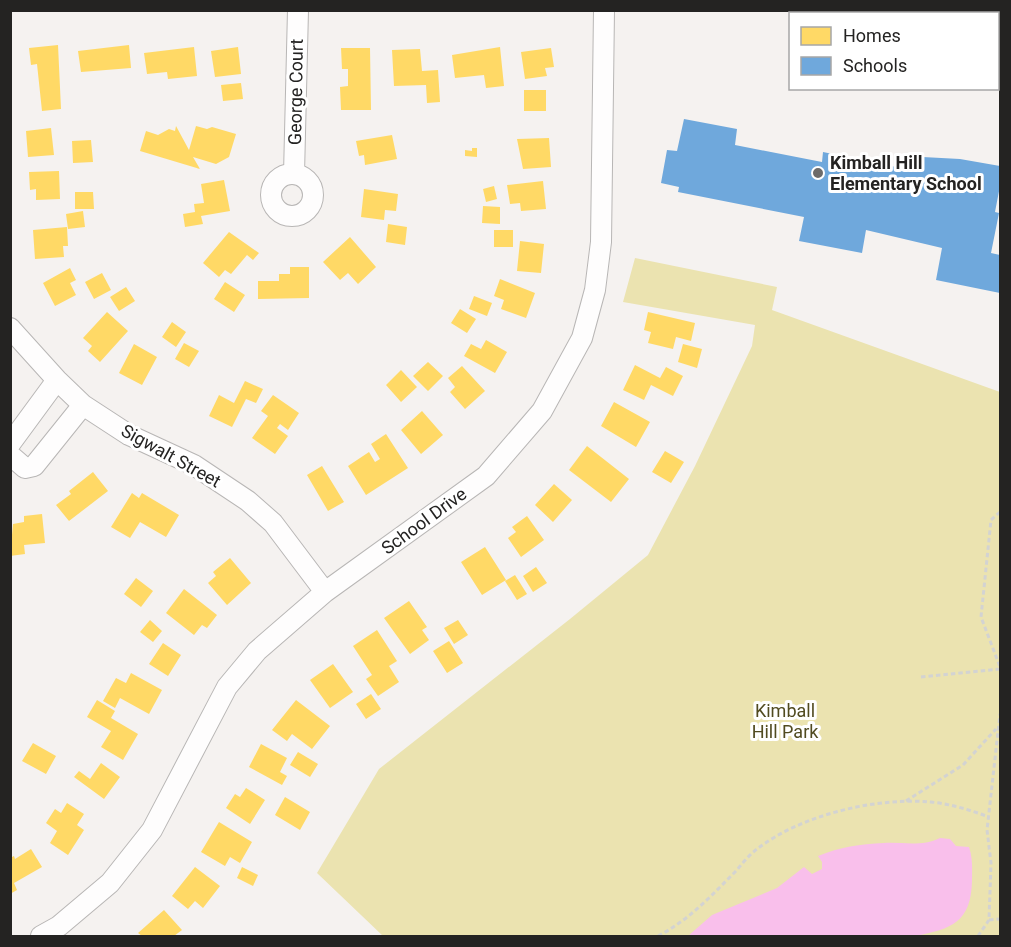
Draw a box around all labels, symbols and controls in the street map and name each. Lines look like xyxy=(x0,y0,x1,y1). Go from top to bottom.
legend xyxy=(789,12,999,90)
text: Homes xyxy=(843,25,901,46)
street label: George Court xyxy=(284,38,307,145)
text: Schools xyxy=(843,55,907,76)
place label: Kimball Hill Elementary School xyxy=(830,152,982,194)
marker: Kimball Hill Elementary School xyxy=(811,166,825,180)
street label: Sigwalt Street xyxy=(118,420,225,492)
street label: School Drive xyxy=(377,483,470,558)
park label: Kimball Hill Park xyxy=(752,700,819,742)

